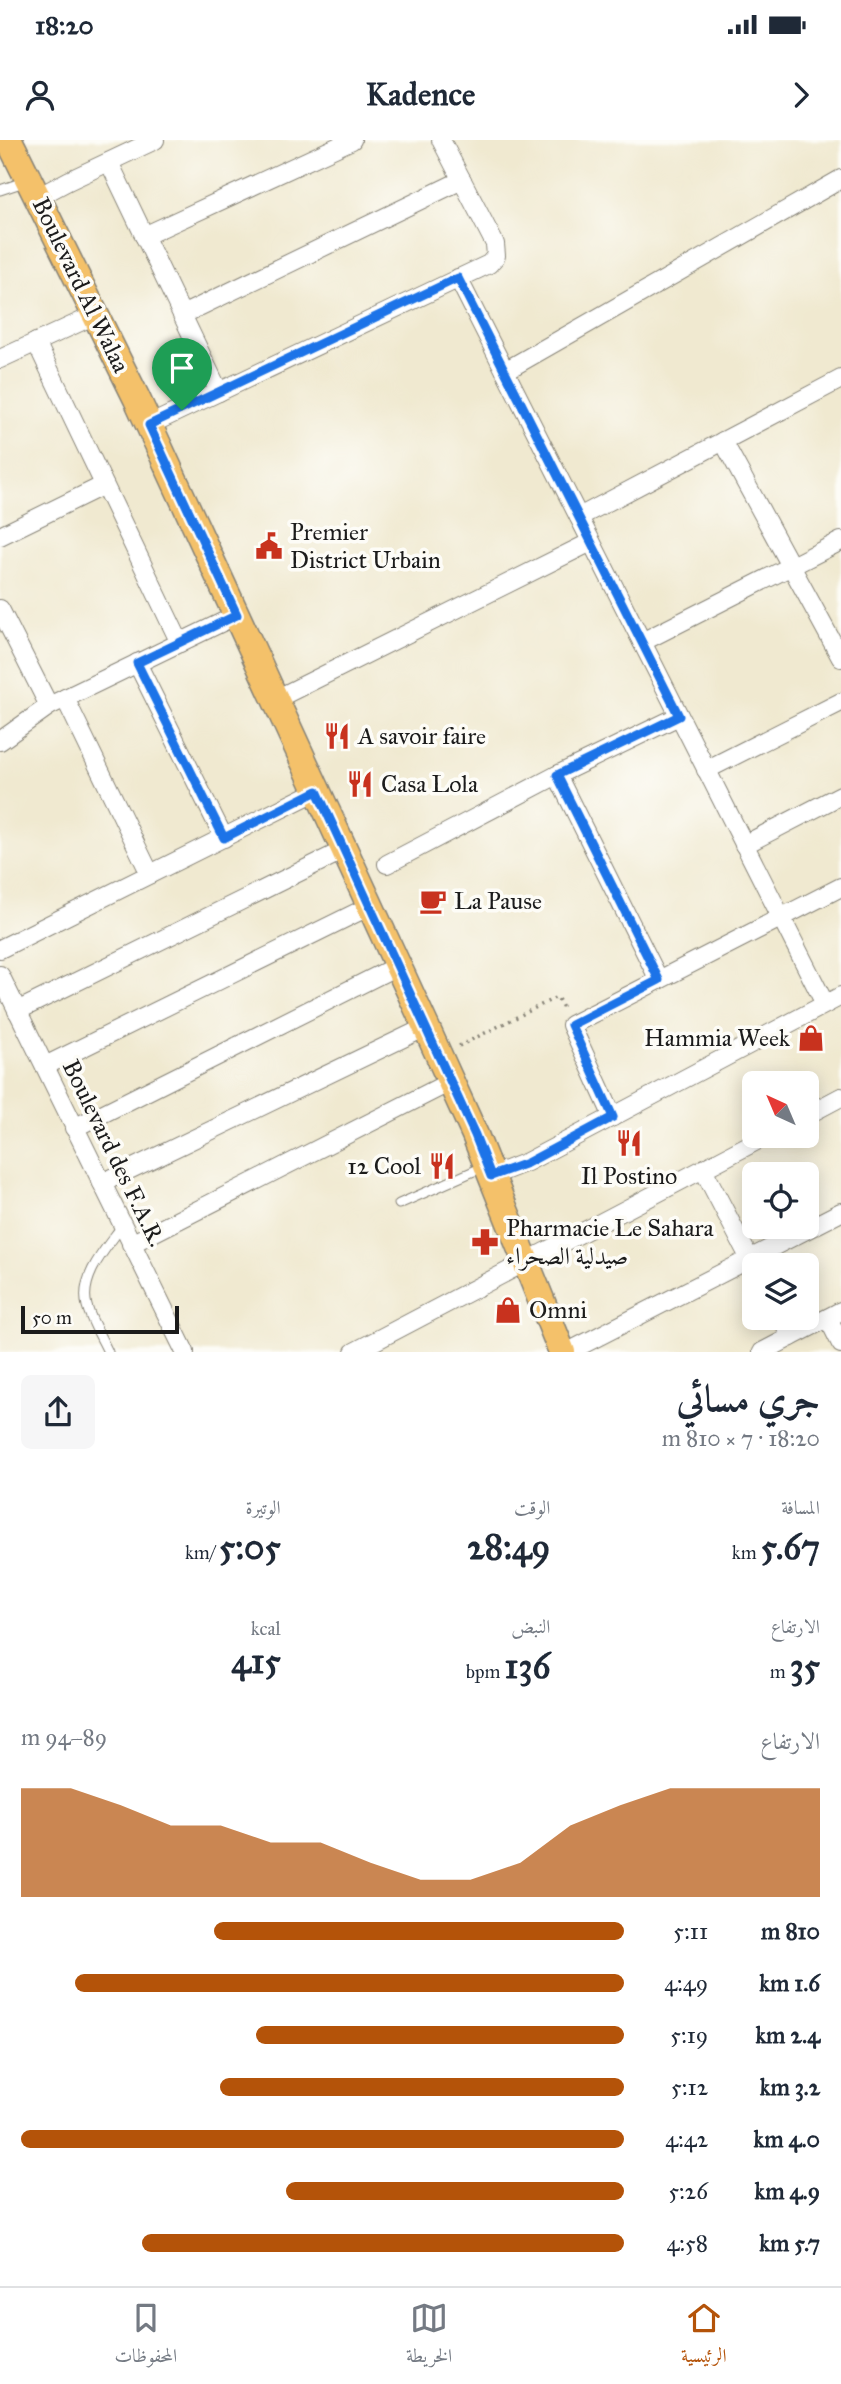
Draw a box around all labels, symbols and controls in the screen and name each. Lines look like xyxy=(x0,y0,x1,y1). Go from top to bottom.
text: 18:20 xyxy=(35,9,94,41)
text: Kadence xyxy=(366,75,475,114)
icon: person xyxy=(21,76,59,114)
icon: forward xyxy=(782,76,820,114)
street label: Boulevard Al Walaa xyxy=(26,192,137,378)
pin xyxy=(152,338,212,410)
icon: arrive xyxy=(163,349,201,387)
place label: Premier District Urbain xyxy=(290,517,441,575)
public building icon: Premier District Urbain xyxy=(254,531,284,561)
restaurant icon: A savoir faire xyxy=(322,721,352,751)
place label: A savoir faire xyxy=(357,721,486,751)
restaurant icon: Casa Lola xyxy=(345,769,375,799)
place label: Casa Lola xyxy=(381,769,479,799)
cafe icon: La Pause xyxy=(418,886,448,916)
place label: La Pause xyxy=(454,886,542,916)
place label: Hammia Week xyxy=(644,1023,791,1053)
shop icon: Hammia Week xyxy=(796,1023,826,1053)
street label: Boulevard des F.A.R. xyxy=(56,1055,172,1251)
north arrow xyxy=(742,1071,819,1148)
map controls xyxy=(742,1071,819,1330)
restaurant icon: Il Postino xyxy=(614,1128,644,1158)
place label: 12 Cool xyxy=(347,1151,422,1181)
restaurant icon: 12 Cool xyxy=(427,1151,457,1181)
place label: Il Postino xyxy=(581,1161,677,1191)
button: locate xyxy=(742,1162,819,1239)
place label: Pharmacie Le Sahara صيدلية الصحراء xyxy=(506,1213,715,1271)
pharmacy icon: Pharmacie Le Sahara صيدلية الصحراء xyxy=(470,1227,500,1257)
button: layers xyxy=(742,1253,819,1330)
shop icon: Omni xyxy=(493,1295,523,1325)
place label: Omni xyxy=(529,1295,587,1325)
scale bar xyxy=(21,1302,178,1334)
text: 50 m xyxy=(32,1306,72,1329)
button: share xyxy=(21,1375,95,1449)
text: جري مسائي xyxy=(676,1375,820,1421)
text: 18:20 · 7 × 810 m xyxy=(662,1424,820,1452)
text: الوتيرة xyxy=(246,1496,281,1519)
text: الوقت xyxy=(514,1496,550,1519)
text: المسافة xyxy=(781,1496,820,1519)
text: 5:05 xyxy=(219,1526,281,1569)
text: 28:49 xyxy=(467,1526,550,1569)
text: 5.67 xyxy=(761,1526,820,1569)
text: /km xyxy=(185,1541,219,1564)
text: km xyxy=(732,1541,761,1564)
text: النبض xyxy=(511,1615,550,1638)
text: الارتفاع xyxy=(771,1615,820,1638)
text: kcal xyxy=(251,1617,281,1640)
text: 415 xyxy=(231,1640,281,1683)
text: 136 xyxy=(505,1645,550,1688)
text: 35 xyxy=(790,1645,820,1688)
text: bpm xyxy=(466,1660,505,1683)
text: m xyxy=(770,1660,790,1683)
text: 89–94 m xyxy=(21,1723,107,1751)
text: الارتفاع xyxy=(760,1727,820,1755)
text: 5:11 xyxy=(673,1917,708,1945)
text: 810 m xyxy=(761,1917,820,1945)
text: 4:49 xyxy=(664,1969,708,1997)
text: 1.6 km xyxy=(759,1969,820,1997)
text: 5:19 xyxy=(670,2021,708,2049)
text: 2.4 km xyxy=(755,2021,820,2049)
text: 5:12 xyxy=(671,2073,708,2101)
text: 3.2 km xyxy=(760,2073,820,2101)
text: 4:42 xyxy=(665,2125,708,2153)
text: 4.0 km xyxy=(754,2125,820,2153)
text: 5:26 xyxy=(668,2177,708,2205)
text: 4.9 km xyxy=(755,2177,820,2205)
text: 4:58 xyxy=(666,2229,708,2257)
text: 5.7 km xyxy=(759,2229,820,2257)
tab: المحفوظات xyxy=(114,2299,177,2374)
tab: الخريطة xyxy=(406,2299,452,2374)
tab: الرئيسية xyxy=(681,2299,727,2374)

